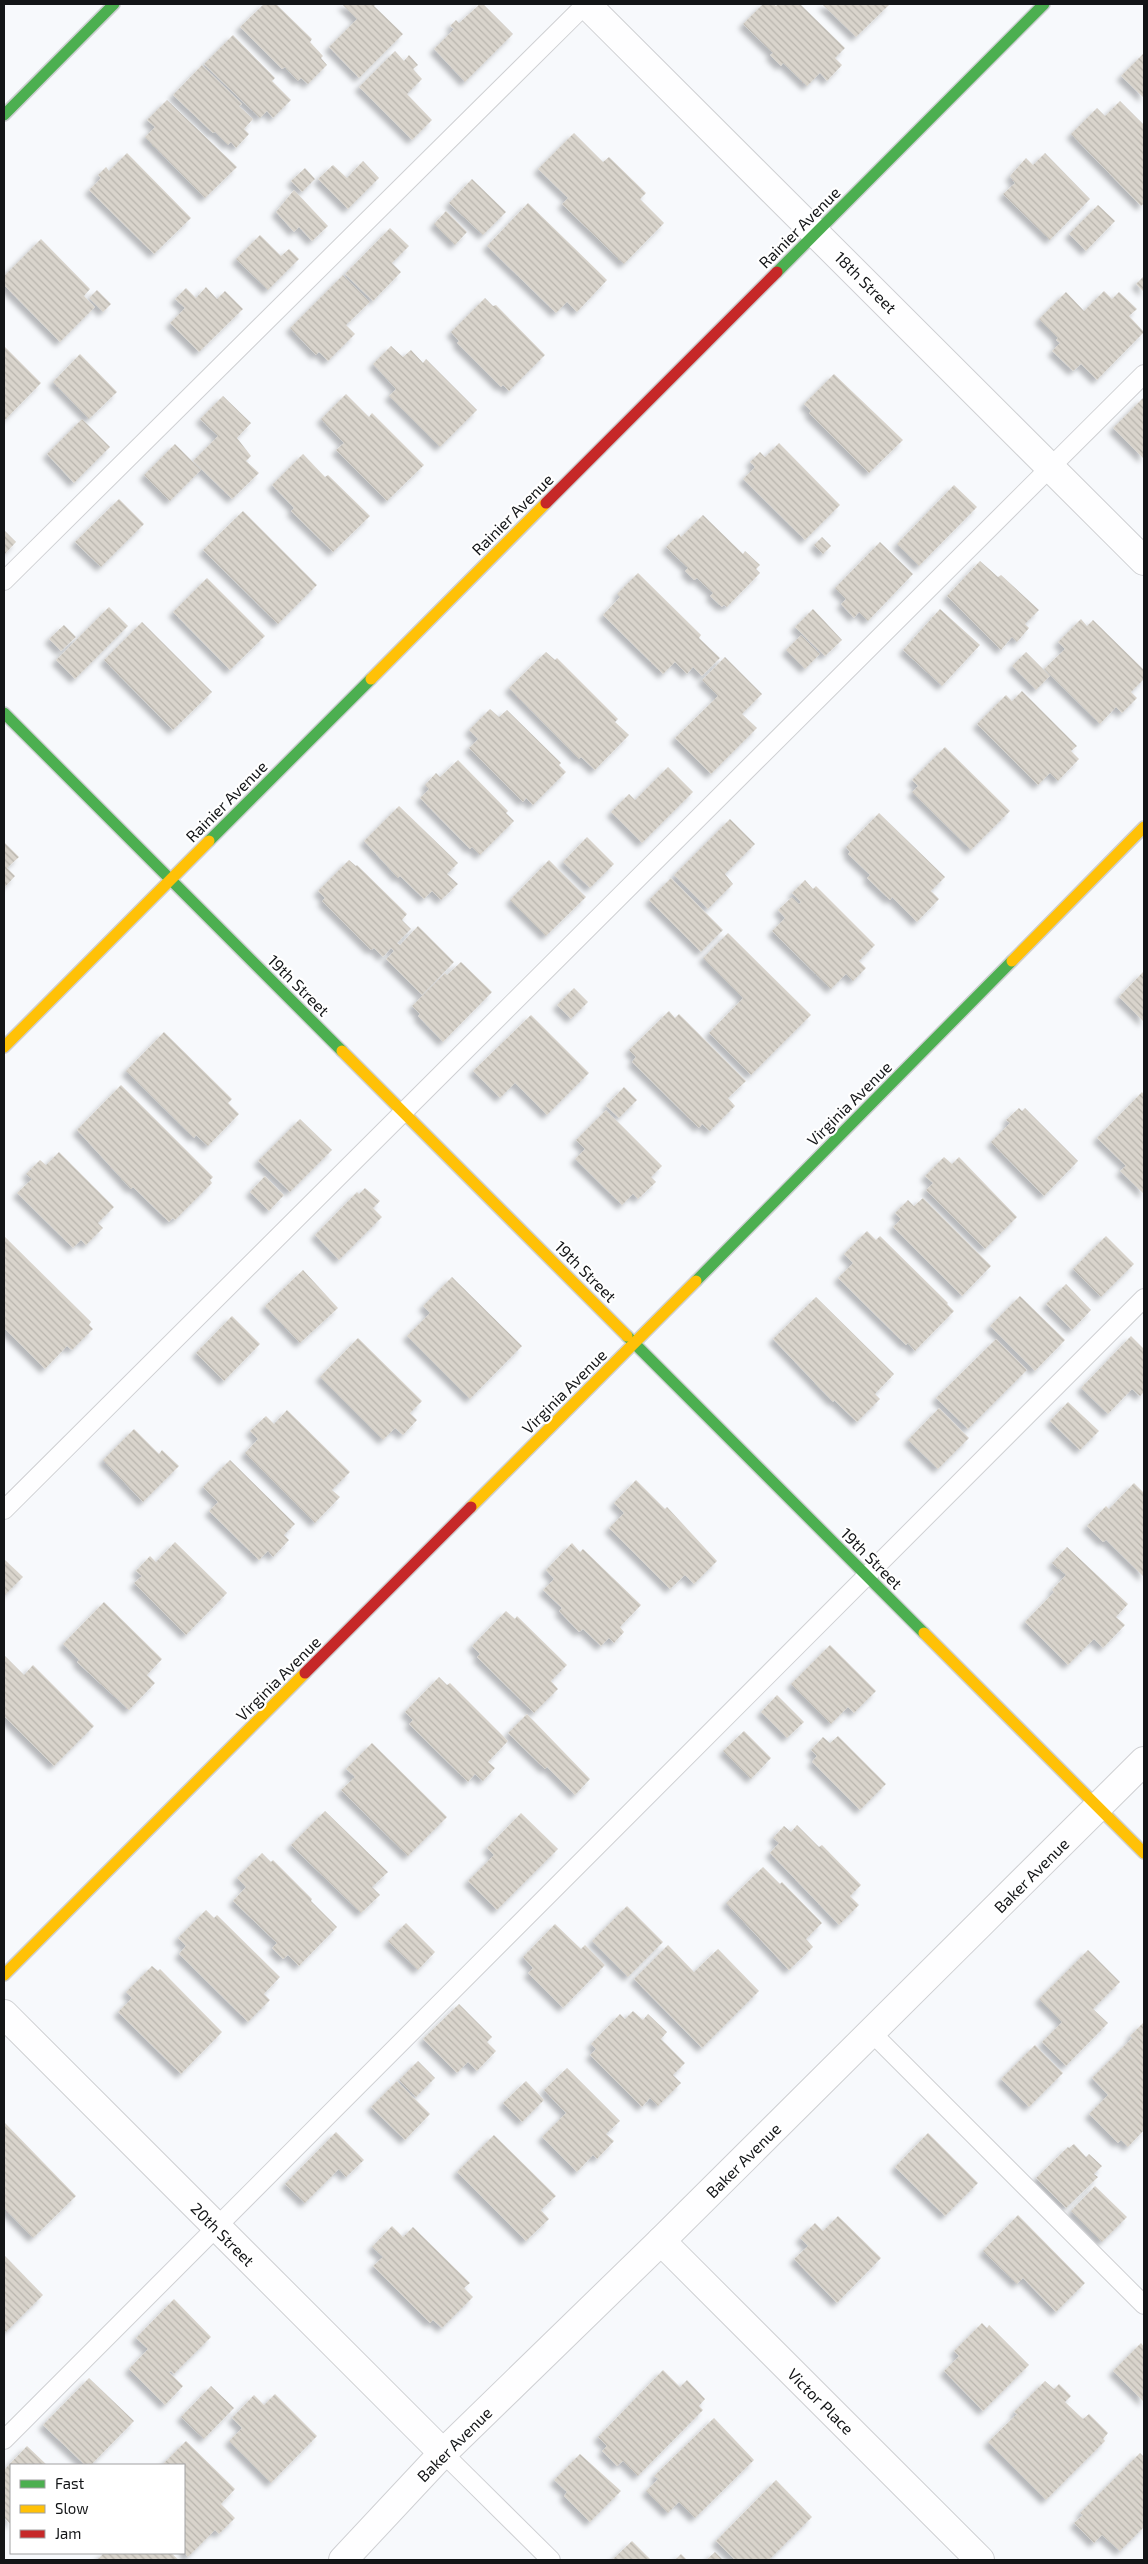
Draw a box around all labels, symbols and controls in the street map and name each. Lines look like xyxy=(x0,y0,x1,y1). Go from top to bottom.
street label: Rainier Avenue xyxy=(754,182,844,272)
street label: 18th Street xyxy=(831,247,901,317)
street label: Rainier Avenue xyxy=(467,469,557,559)
street label: Rainier Avenue xyxy=(181,756,271,846)
street label: 19th Street xyxy=(264,950,334,1020)
street label: Virginia Avenue xyxy=(803,1057,895,1149)
street label: 19th Street xyxy=(551,1236,621,1306)
street label: Virginia Avenue xyxy=(518,1345,610,1437)
street label: 19th Street xyxy=(837,1523,907,1593)
street label: Virginia Avenue xyxy=(232,1632,324,1724)
street label: Baker Avenue xyxy=(990,1834,1072,1916)
street label: Baker Avenue xyxy=(702,2119,784,2201)
street label: 20th Street xyxy=(187,2198,259,2270)
street label: Victor Place xyxy=(784,2364,858,2438)
street label: Baker Avenue xyxy=(413,2403,495,2485)
legend xyxy=(10,2464,185,2554)
text: Fast xyxy=(55,2474,85,2492)
text: Slow xyxy=(55,2499,89,2517)
text: Jam xyxy=(55,2524,81,2542)

